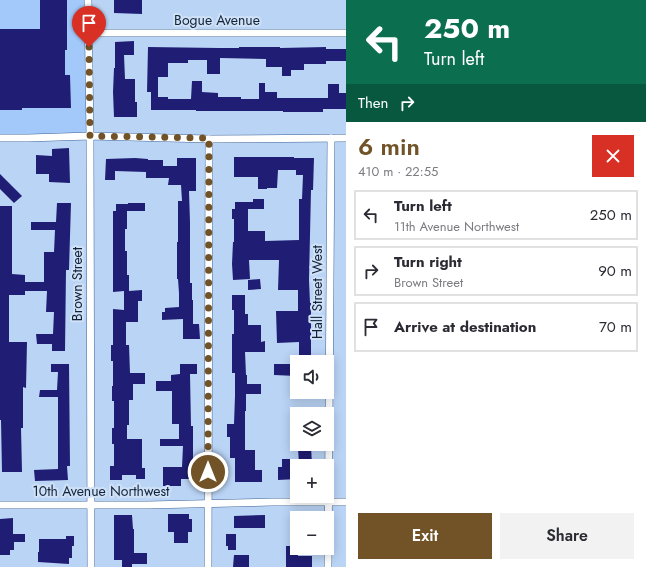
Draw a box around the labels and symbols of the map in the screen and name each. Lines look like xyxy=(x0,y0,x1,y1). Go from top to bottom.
pin xyxy=(72,6,106,47)
street label: Bogue Avenue xyxy=(174,10,260,30)
street label: Hall Street West xyxy=(307,244,327,339)
street label: Brown Street xyxy=(67,246,87,321)
position arrow xyxy=(187,451,229,493)
street label: 10th Avenue Northwest xyxy=(33,481,170,501)

